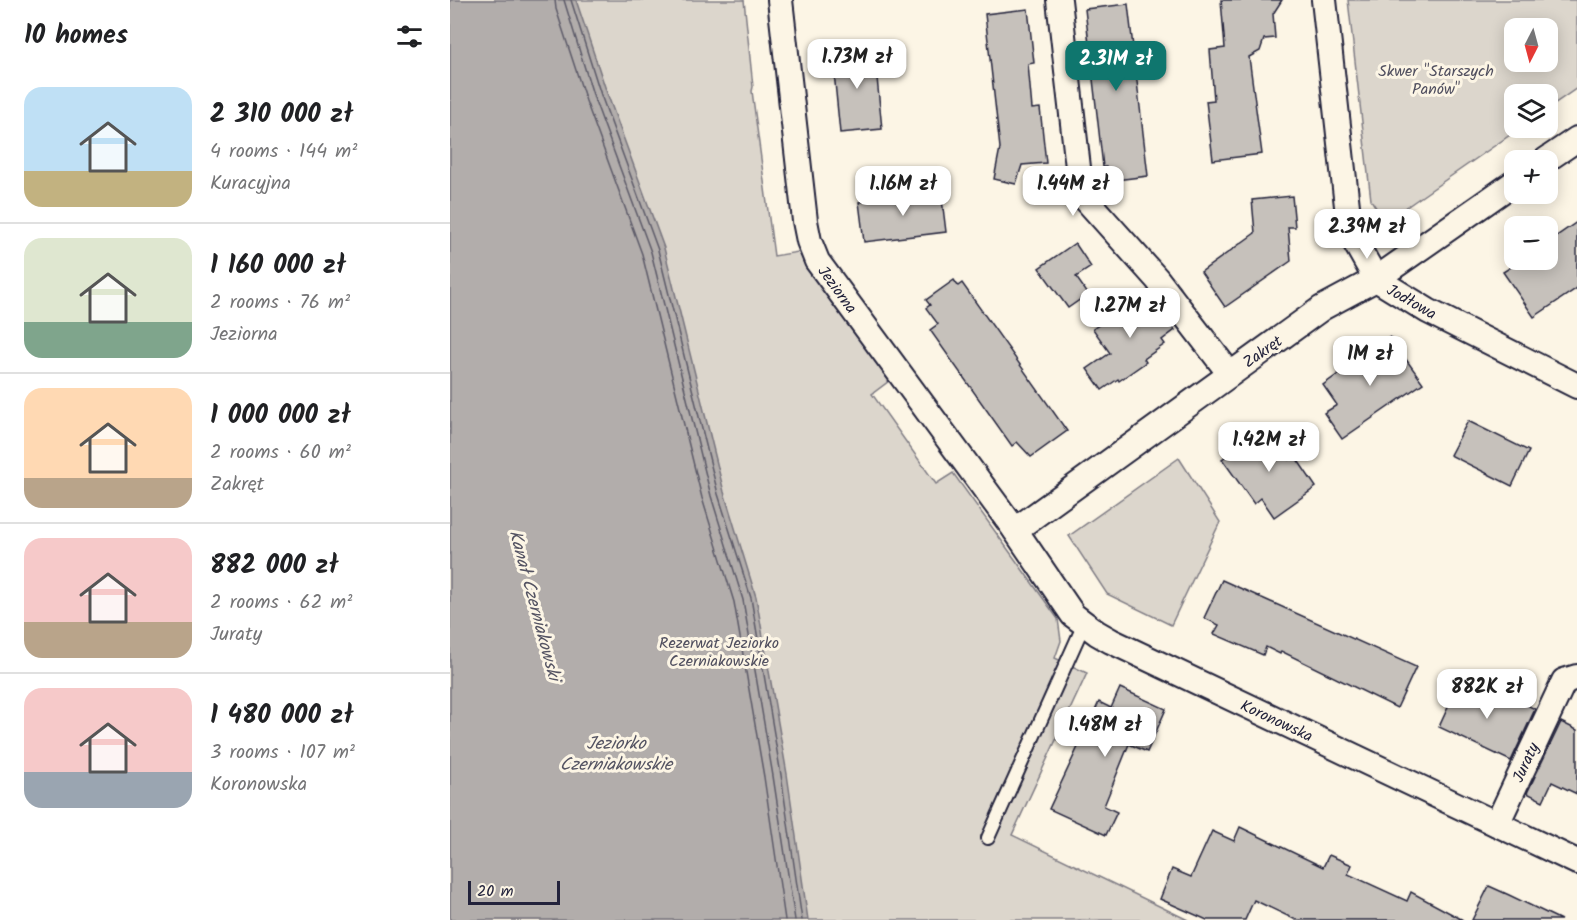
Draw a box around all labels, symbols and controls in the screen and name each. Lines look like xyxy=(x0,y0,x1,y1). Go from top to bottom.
text: 10 homes xyxy=(24,15,128,57)
north arrow xyxy=(1504,18,1558,72)
map controls xyxy=(1504,18,1558,270)
icon: filters xyxy=(393,20,426,53)
pin: 1.73M zł xyxy=(795,39,919,90)
pin: 2.31M zł xyxy=(1054,41,1178,92)
text: 1.73M zł xyxy=(821,42,893,74)
text: 2.31M zł xyxy=(1079,44,1153,76)
park label: Skwer "Starszych Panów" xyxy=(1378,59,1494,102)
button: layers xyxy=(1504,84,1558,138)
text: 2 310 000 zł xyxy=(210,94,353,136)
icon: home xyxy=(72,111,144,183)
text: 4 rooms · 144 m² xyxy=(210,136,357,168)
button: + xyxy=(1504,150,1558,204)
pin: 1.16M zł xyxy=(841,166,965,217)
pin: 1.44M zł xyxy=(1011,166,1135,217)
text: Kuracyjna xyxy=(210,168,291,200)
text: 1.16M zł xyxy=(869,169,937,201)
text: 1.44M zł xyxy=(1037,169,1109,201)
pin: 2.39M zł xyxy=(1305,209,1429,260)
text: 2.39M zł xyxy=(1328,212,1406,244)
button: − xyxy=(1504,216,1558,270)
text: 1 160 000 zł xyxy=(210,245,346,287)
street label: Jeziorna xyxy=(811,261,863,319)
icon: home xyxy=(72,262,144,334)
street label: Jodłowa xyxy=(1382,278,1441,327)
text: 2 rooms · 76 m² xyxy=(210,287,350,319)
pin: 1.27M zł xyxy=(1068,288,1192,339)
text: 1.27M zł xyxy=(1094,291,1166,323)
text: Jeziorna xyxy=(210,319,278,351)
street label: Zakręt xyxy=(1238,329,1288,375)
pin: 1M zł xyxy=(1328,336,1412,387)
text: 1M zł xyxy=(1347,339,1393,371)
text: 1 000 000 zł xyxy=(210,395,350,437)
icon: home xyxy=(72,412,144,484)
pin: 1.42M zł xyxy=(1207,422,1331,473)
text: 1.42M zł xyxy=(1232,425,1306,457)
text: 2 rooms · 60 m² xyxy=(210,437,351,469)
text: Zakręt xyxy=(210,469,264,501)
water label: Kanał Czerniakowski xyxy=(499,527,569,688)
text: 882 000 zł xyxy=(210,545,338,587)
icon: home xyxy=(72,562,144,634)
text: 2 rooms · 62 m² xyxy=(210,587,352,619)
text: Juraty xyxy=(210,619,262,651)
park label: Rezerwat Jeziorko Czerniakowskie xyxy=(659,631,779,674)
pin: 882K zł xyxy=(1432,669,1542,720)
text: 882K zł xyxy=(1451,672,1523,704)
street label: Koronowska xyxy=(1236,694,1317,749)
text: 1 480 000 zł xyxy=(210,695,353,737)
pin: 1.48M zł xyxy=(1043,707,1167,758)
text: 1.48M zł xyxy=(1068,710,1142,742)
icon: home xyxy=(72,712,144,784)
water label: Jeziorko Czerniakowskie xyxy=(560,730,674,780)
text: 3 rooms · 107 m² xyxy=(210,737,355,769)
street label: Juraty xyxy=(1506,738,1547,787)
text: Koronowska xyxy=(210,769,307,801)
scale bar xyxy=(468,878,560,906)
text: 20 m xyxy=(477,879,513,904)

